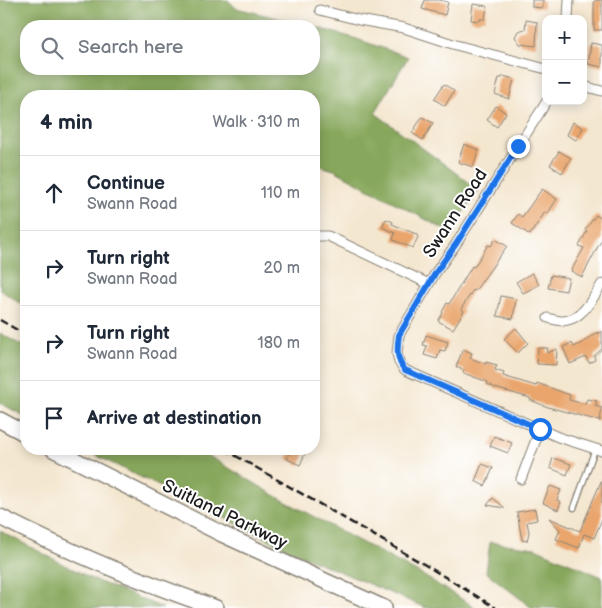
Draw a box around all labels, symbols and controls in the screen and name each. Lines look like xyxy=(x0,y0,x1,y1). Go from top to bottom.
map controls xyxy=(542,15,587,105)
button: + xyxy=(542,15,587,60)
search box xyxy=(20,20,320,75)
icon: search xyxy=(38,34,66,62)
text: Search here xyxy=(78,36,183,59)
button: − xyxy=(542,60,587,105)
text: 4 min xyxy=(40,110,93,135)
text: Walk · 310 m xyxy=(212,113,300,132)
route end xyxy=(507,135,530,158)
street label: Swann Road xyxy=(419,165,492,262)
text: Continue xyxy=(87,172,165,195)
icon: ahead xyxy=(40,179,68,207)
text: 110 m xyxy=(261,184,300,203)
text: Swann Road xyxy=(87,195,177,214)
text: Turn right xyxy=(87,247,170,270)
icon: right xyxy=(40,254,68,282)
text: 20 m xyxy=(264,259,300,278)
text: Swann Road xyxy=(87,270,177,289)
text: Turn right xyxy=(87,322,170,345)
icon: right xyxy=(40,329,68,357)
text: 180 m xyxy=(258,334,300,353)
text: Swann Road xyxy=(87,345,177,364)
icon: arrive xyxy=(40,404,68,432)
text: Arrive at destination xyxy=(87,407,262,430)
route start xyxy=(529,418,552,441)
street label: Suitland Parkway xyxy=(159,475,291,554)

